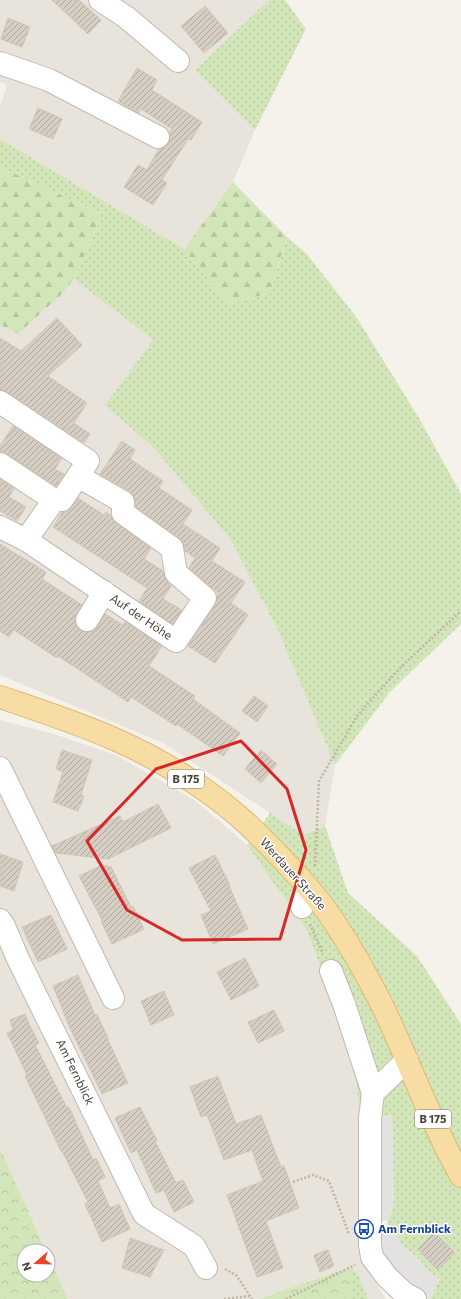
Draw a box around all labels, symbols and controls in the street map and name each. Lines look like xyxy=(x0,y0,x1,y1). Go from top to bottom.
street label: Auf der Höhe xyxy=(108,590,175,642)
road number: B 175 xyxy=(168,770,204,788)
street label: Werdauer Straße xyxy=(258,834,330,912)
street label: Am Fernblick xyxy=(54,1036,98,1107)
road number: B 175 xyxy=(415,1110,451,1128)
bus stop icon: Am Fernblick xyxy=(353,1218,375,1240)
place label: Am Fernblick xyxy=(378,1221,451,1235)
north arrow xyxy=(16,1243,56,1283)
text: N xyxy=(19,1260,34,1273)

